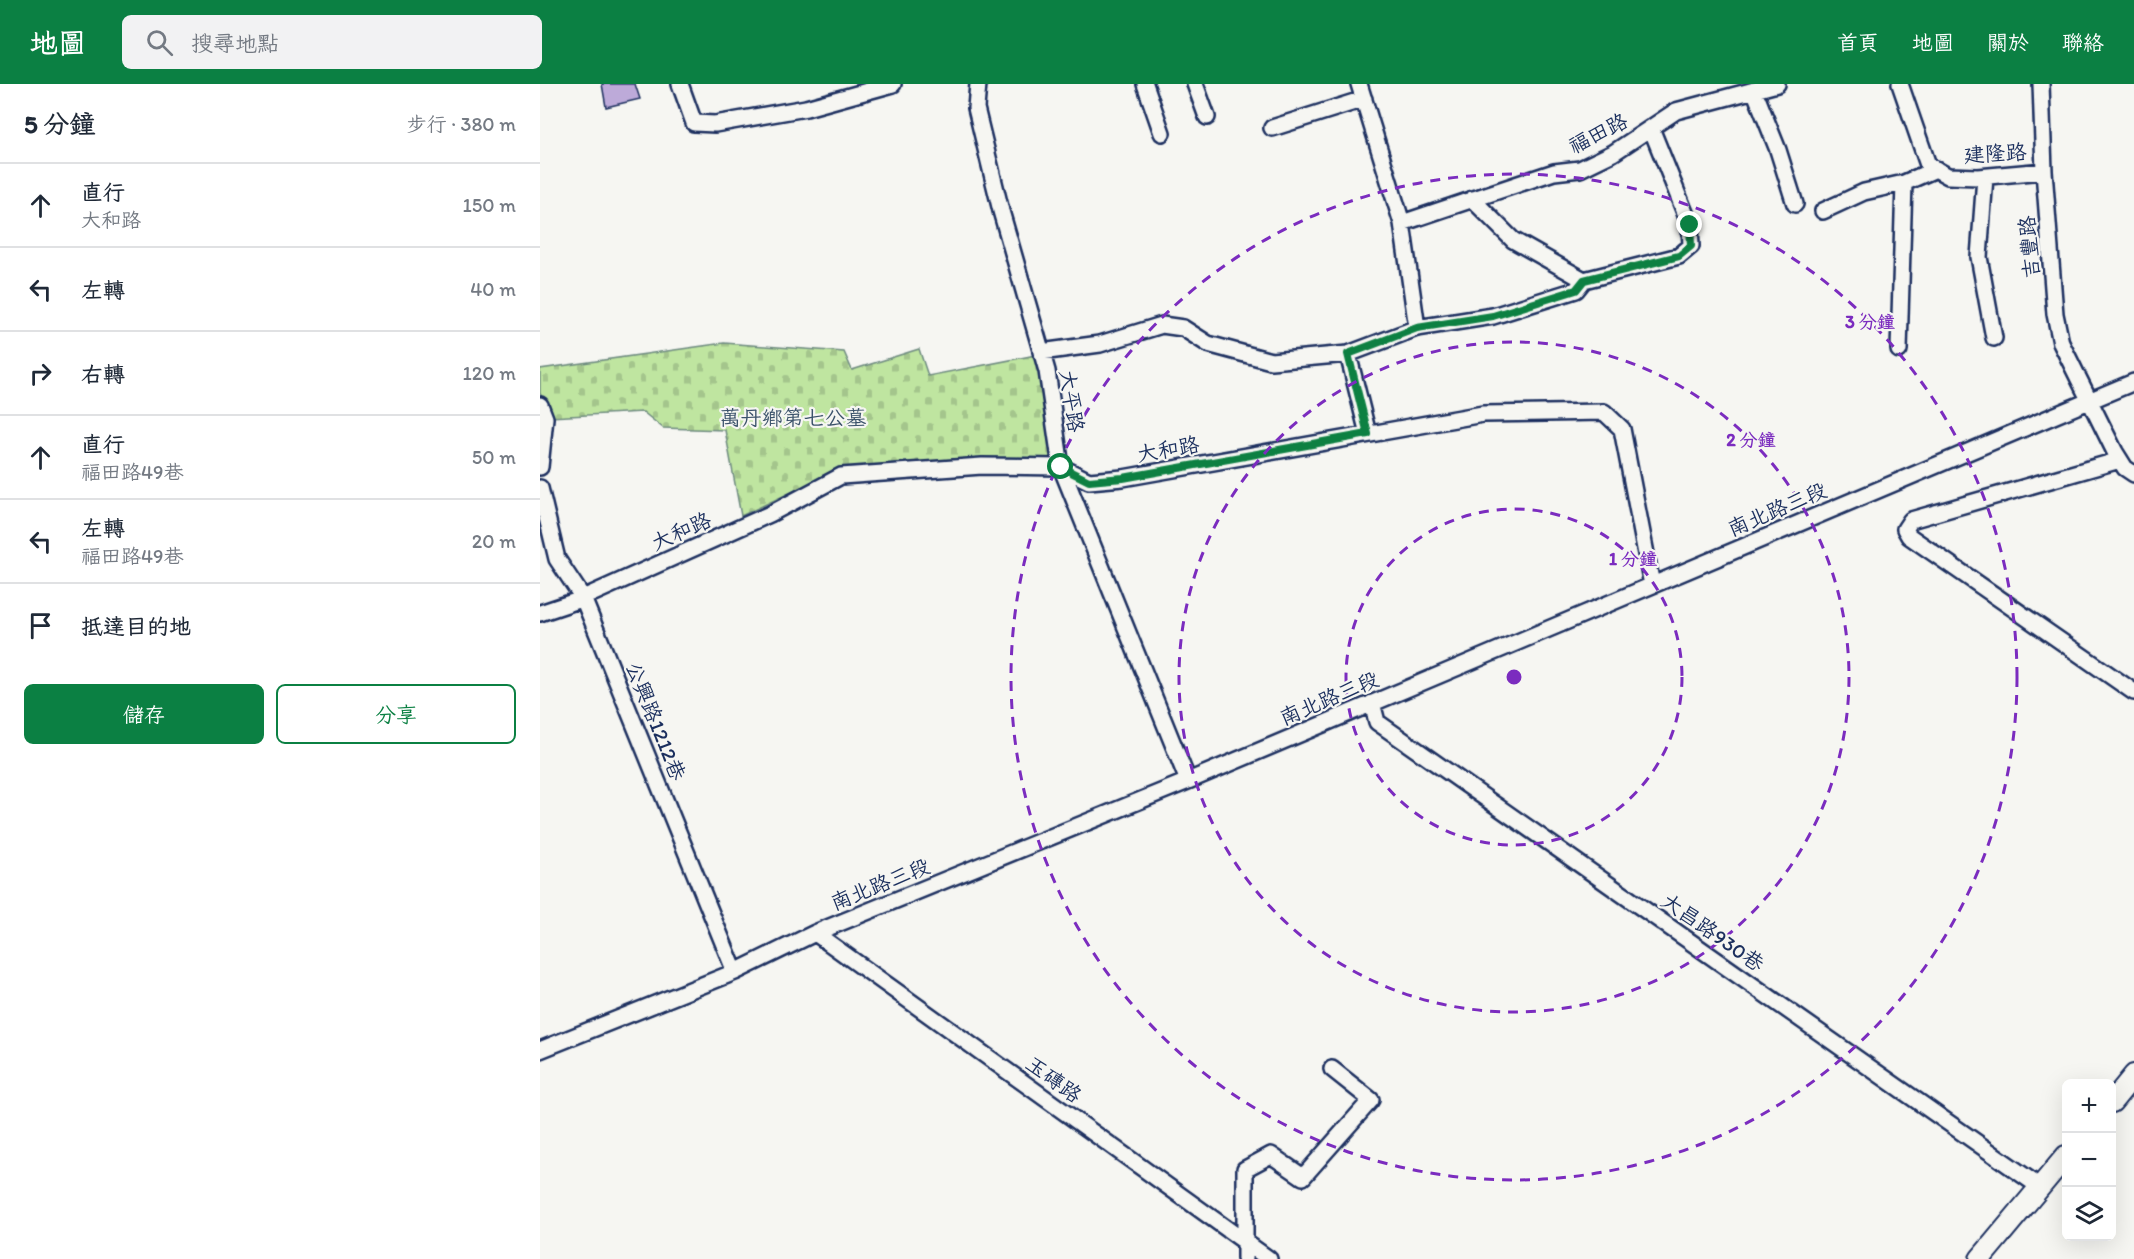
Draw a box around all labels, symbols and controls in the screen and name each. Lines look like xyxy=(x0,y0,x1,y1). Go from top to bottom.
search box xyxy=(122,15,542,69)
text: 地圖 xyxy=(30,26,86,60)
icon: search xyxy=(143,26,176,59)
text: 搜尋地點 xyxy=(191,30,279,57)
text: 首頁 xyxy=(1837,30,1879,55)
text: 地圖 xyxy=(1912,30,1954,55)
text: 關於 xyxy=(1987,30,2029,55)
text: 聯絡 xyxy=(2062,30,2104,55)
text: 5 分鐘 xyxy=(24,108,96,140)
street label: 福田路 xyxy=(1564,108,1632,158)
text: 步行 · 380 m xyxy=(407,112,516,136)
street label: 建隆路 xyxy=(1963,139,2027,167)
text: 直行 xyxy=(81,179,125,206)
icon: ahead xyxy=(24,189,57,222)
text: 150 m xyxy=(463,193,516,217)
text: 大和路 xyxy=(81,208,141,232)
route end xyxy=(1676,211,1702,237)
street label: 吉豐路 xyxy=(2014,215,2044,279)
icon: left xyxy=(24,273,57,306)
text: 左轉 xyxy=(81,277,125,304)
text: 40 m xyxy=(470,277,516,301)
text: 3 分鐘 xyxy=(1845,311,1895,333)
icon: right xyxy=(24,357,57,390)
text: 右轉 xyxy=(81,361,125,388)
text: 120 m xyxy=(463,361,516,385)
street label: 大平路 xyxy=(1055,368,1089,434)
park label: 萬丹鄉第七公墓 xyxy=(720,405,867,430)
text: 2 分鐘 xyxy=(1726,429,1776,451)
text: 直行 xyxy=(81,431,125,458)
street label: 大和路 xyxy=(1135,431,1201,467)
icon: ahead xyxy=(24,441,57,474)
text: 50 m xyxy=(472,445,516,469)
route start xyxy=(1047,453,1073,479)
text: 福田路49巷 xyxy=(81,460,183,484)
street label: 南北路三段 xyxy=(1724,477,1830,541)
street label: 大和路 xyxy=(647,507,715,555)
text: 左轉 xyxy=(81,515,125,542)
icon: left xyxy=(24,525,57,558)
text: 20 m xyxy=(472,529,516,553)
text: 福田路49巷 xyxy=(81,544,183,568)
text: 1 分鐘 xyxy=(1609,548,1657,570)
icon: arrive xyxy=(24,609,57,642)
text: 抵達目的地 xyxy=(81,613,191,640)
street label: 公興路1212巷 xyxy=(621,658,691,784)
street label: 南北路三段 xyxy=(1276,666,1382,730)
centre of rings xyxy=(1504,667,1524,687)
button: 儲存 xyxy=(24,684,264,744)
button: 分享 xyxy=(276,684,516,744)
street label: 南北路三段 xyxy=(827,853,933,915)
street label: 大昌路930巷 xyxy=(1657,888,1769,976)
street label: 玉磚路 xyxy=(1021,1050,1087,1108)
map controls xyxy=(2062,1079,2116,1241)
button: + xyxy=(2062,1079,2116,1133)
button: − xyxy=(2062,1133,2116,1187)
button: layers xyxy=(2062,1187,2116,1241)

